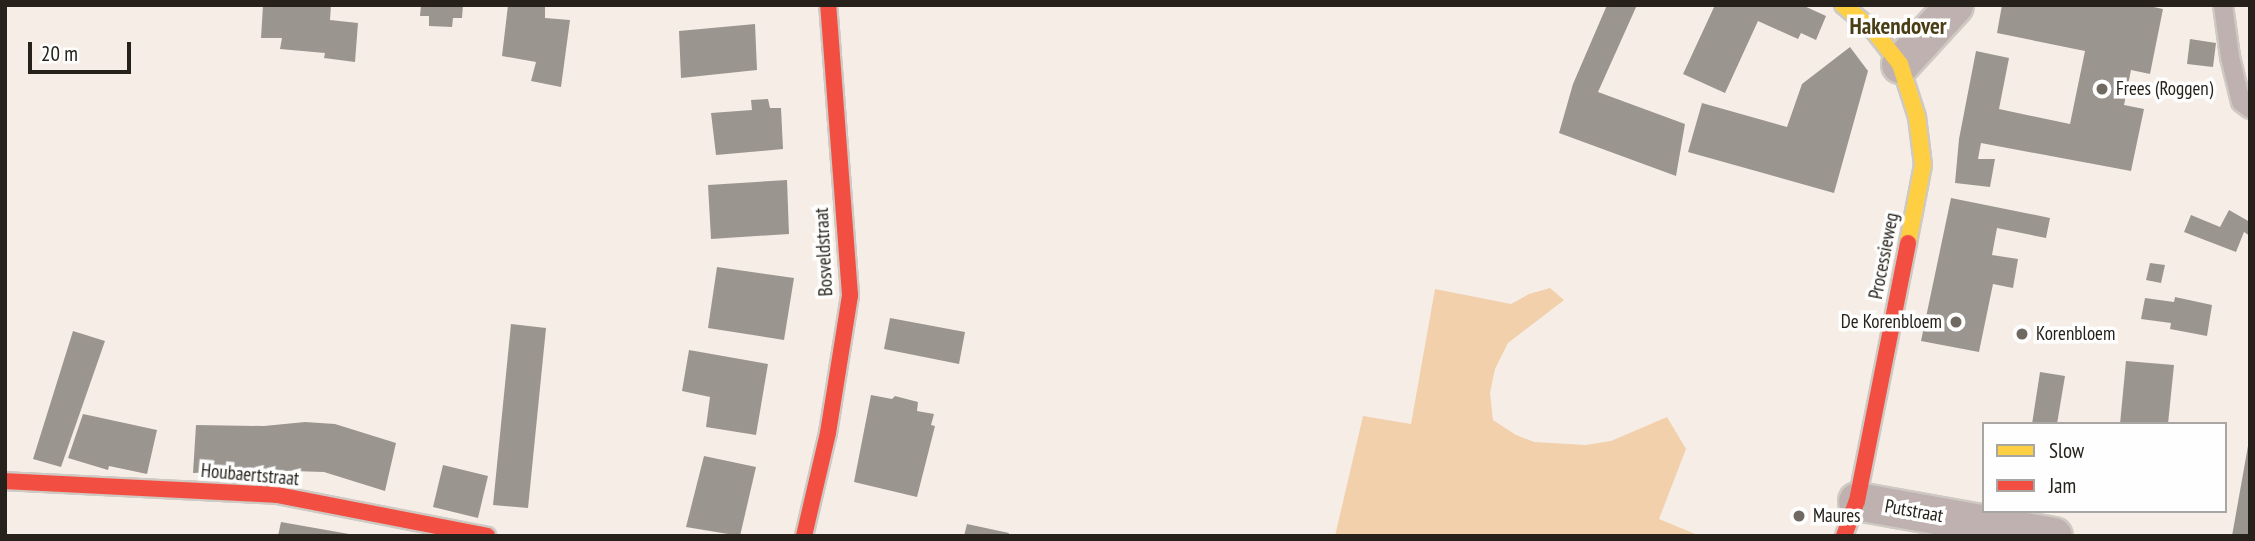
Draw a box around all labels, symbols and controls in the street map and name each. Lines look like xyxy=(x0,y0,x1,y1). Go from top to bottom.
district label: Hakendover xyxy=(1849,12,1947,40)
scale bar xyxy=(32,28,135,72)
text: 20 m xyxy=(41,40,78,67)
place label: Frees (Roggen) xyxy=(2116,78,2213,100)
marker: Frees (Roggen) xyxy=(2094,81,2110,97)
street label: Bosveldstraat xyxy=(810,207,838,297)
street label: Processieweg xyxy=(1864,211,1904,301)
place label: De Korenbloem xyxy=(1841,311,1942,333)
marker: De Korenbloem xyxy=(1948,314,1964,330)
place label: Korenbloem xyxy=(2036,323,2115,345)
marker: Korenbloem xyxy=(2014,326,2030,342)
legend xyxy=(1982,422,2227,513)
text: Slow xyxy=(2049,437,2084,464)
street label: Houbaertstraat xyxy=(200,459,300,491)
text: Jam xyxy=(2049,472,2076,499)
street label: Putstraat xyxy=(1883,495,1945,527)
place label: Maures xyxy=(1813,505,1860,527)
marker: Maures xyxy=(1791,508,1807,524)

